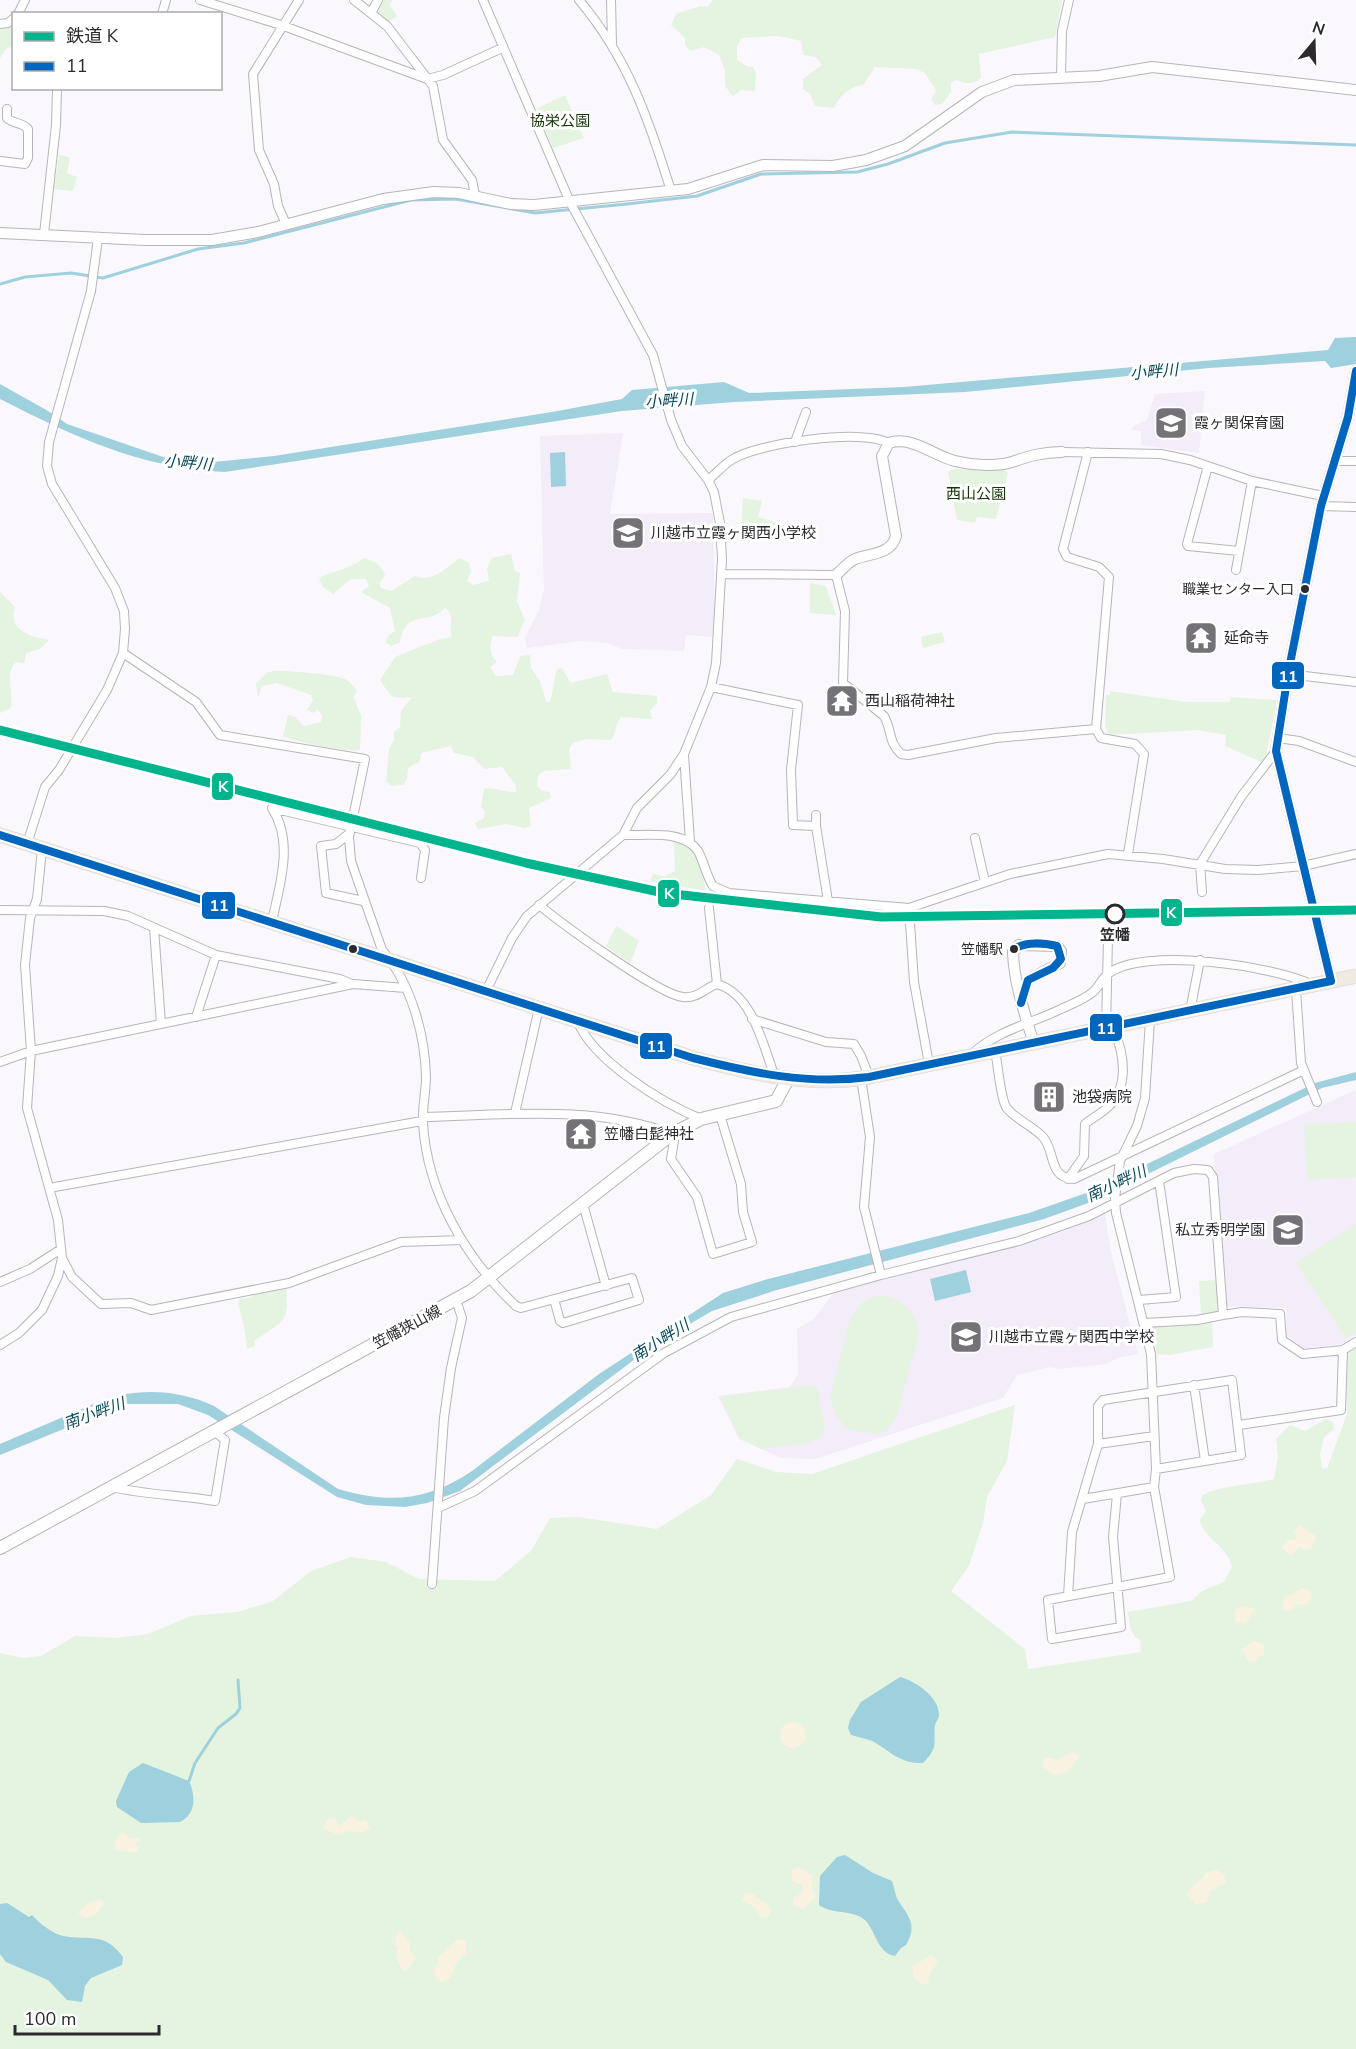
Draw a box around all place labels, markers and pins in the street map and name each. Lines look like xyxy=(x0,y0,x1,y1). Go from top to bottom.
school or university icon: 霞ヶ関保育園 xyxy=(1153,405,1189,441)
place label: 霞ヶ関保育園 xyxy=(1194,413,1284,433)
school or university icon: 川越市立霞ヶ関西小学校 xyxy=(610,515,646,551)
place label: 川越市立霞ヶ関西小学校 xyxy=(651,523,816,543)
place label: 職業センター入口 xyxy=(1182,580,1294,599)
marker: 職業センター入口 xyxy=(1299,583,1311,595)
temple icon: 延命寺 xyxy=(1183,620,1219,656)
place label: 延命寺 xyxy=(1224,628,1269,648)
temple icon: 西山稲荷神社 xyxy=(824,683,860,719)
place label: 西山稲荷神社 xyxy=(865,691,955,711)
marker: 笠幡 xyxy=(1105,904,1125,924)
place label: 笠幡 xyxy=(1100,925,1130,945)
place label: 笠幡駅 xyxy=(961,940,1003,959)
unlabelled marker xyxy=(347,943,359,955)
marker: 笠幡駅 xyxy=(1008,943,1020,955)
building icon: 池袋病院 xyxy=(1031,1079,1067,1115)
place label: 池袋病院 xyxy=(1072,1087,1132,1107)
temple icon: 笠幡白髭神社 xyxy=(563,1116,599,1152)
place label: 笠幡白髭神社 xyxy=(604,1124,694,1144)
school or university icon: 私立秀明学園 xyxy=(1270,1212,1306,1248)
place label: 私立秀明学園 xyxy=(1175,1220,1265,1240)
school or university icon: 川越市立霞ヶ関西中学校 xyxy=(948,1319,984,1355)
place label: 川越市立霞ヶ関西中学校 xyxy=(989,1327,1154,1347)

